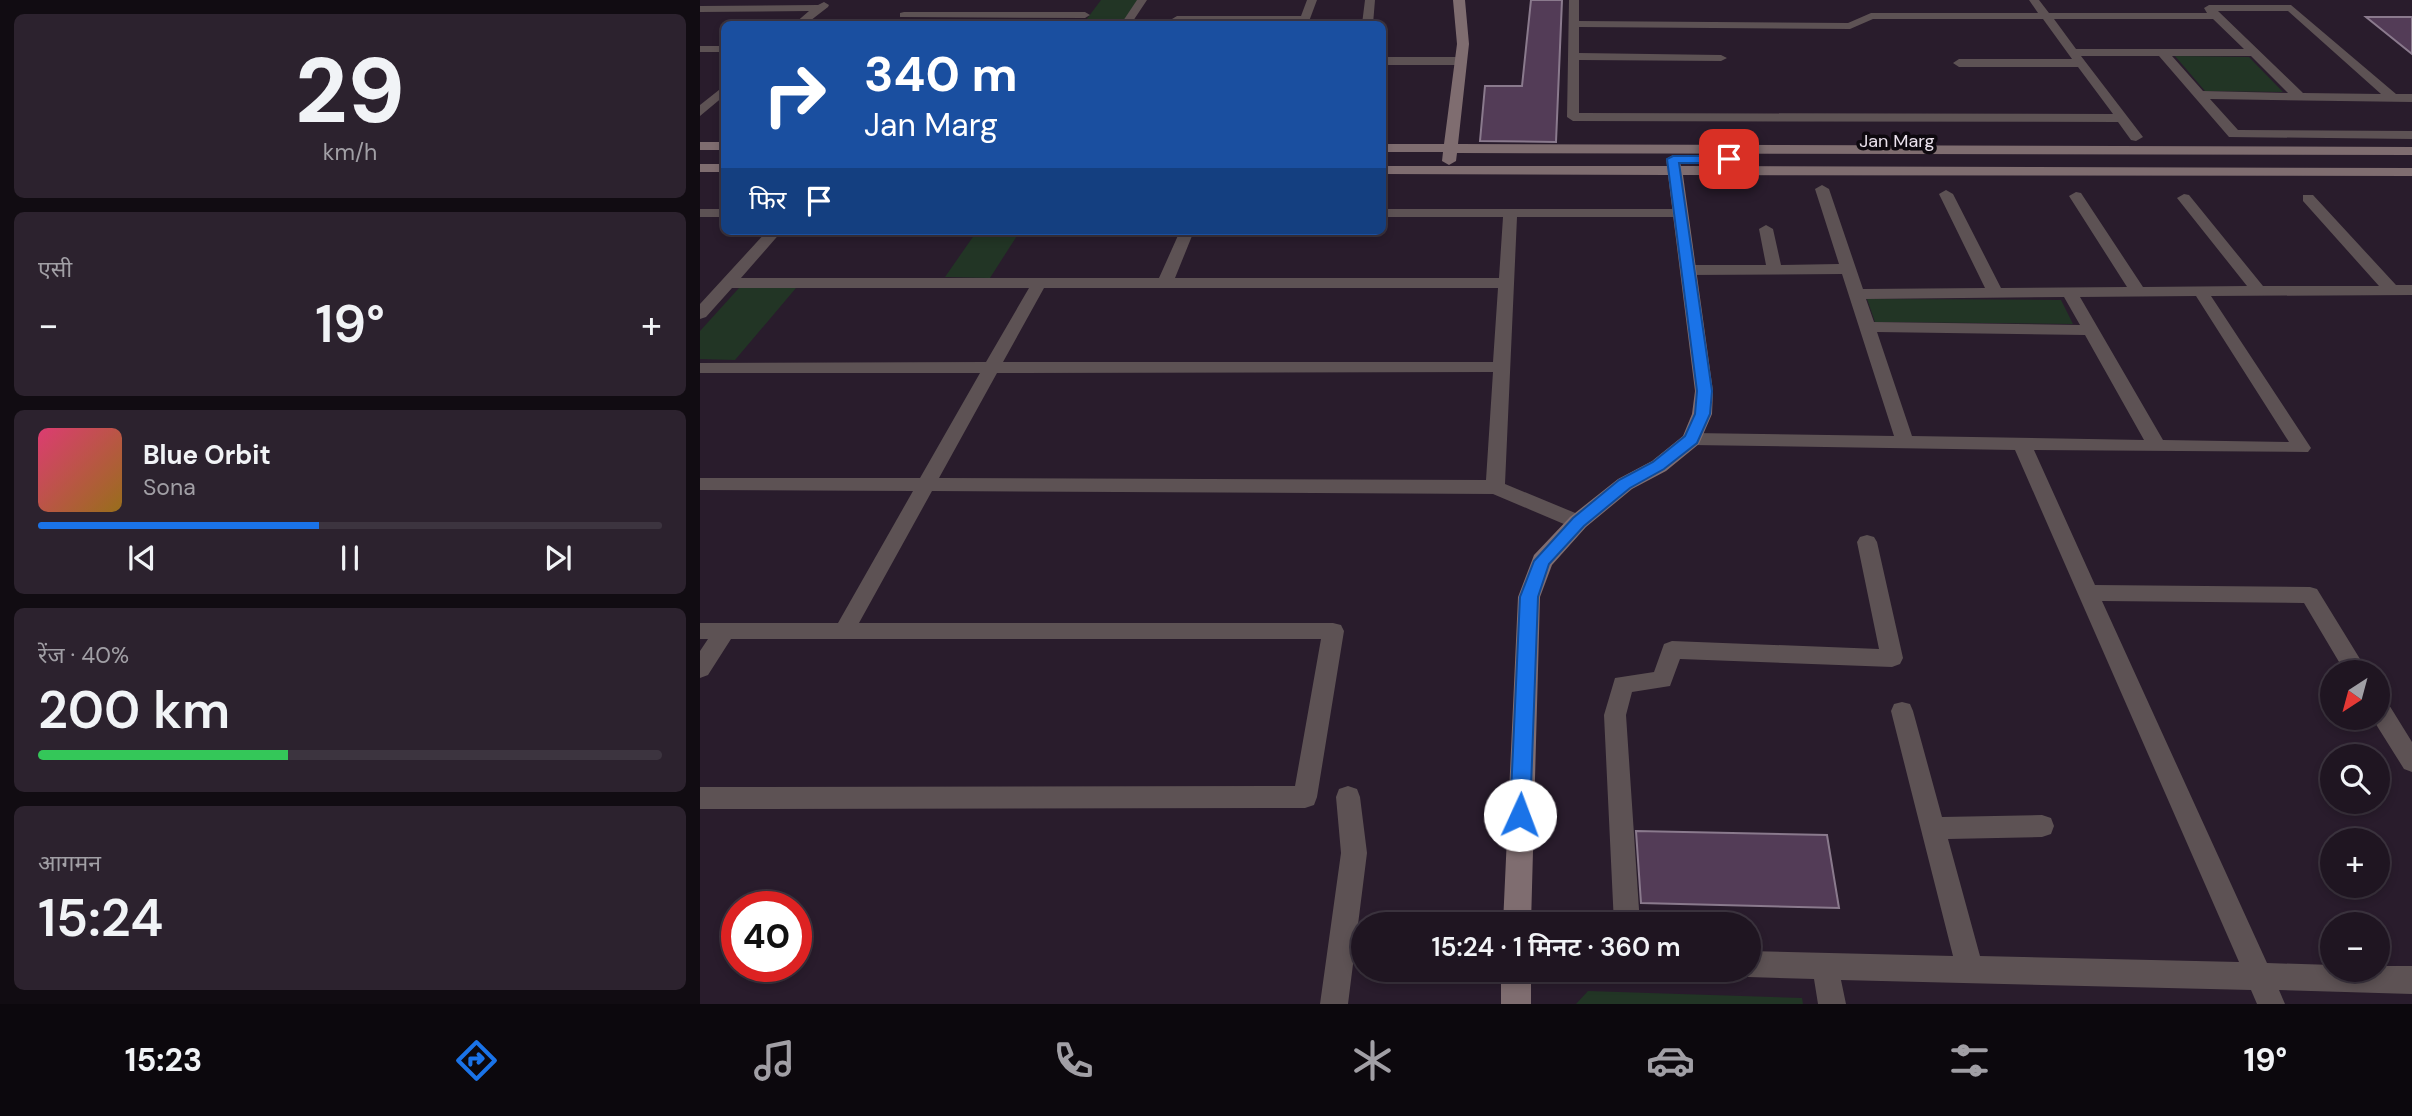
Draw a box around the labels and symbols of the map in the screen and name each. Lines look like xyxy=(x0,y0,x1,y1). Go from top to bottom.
pin xyxy=(1699,129,1759,189)
street label: Jan Marg xyxy=(1859,129,1935,153)
north arrow xyxy=(2320,660,2390,730)
position arrow xyxy=(1483,778,1557,852)
speed limit sign: 40 xyxy=(721,891,812,982)

